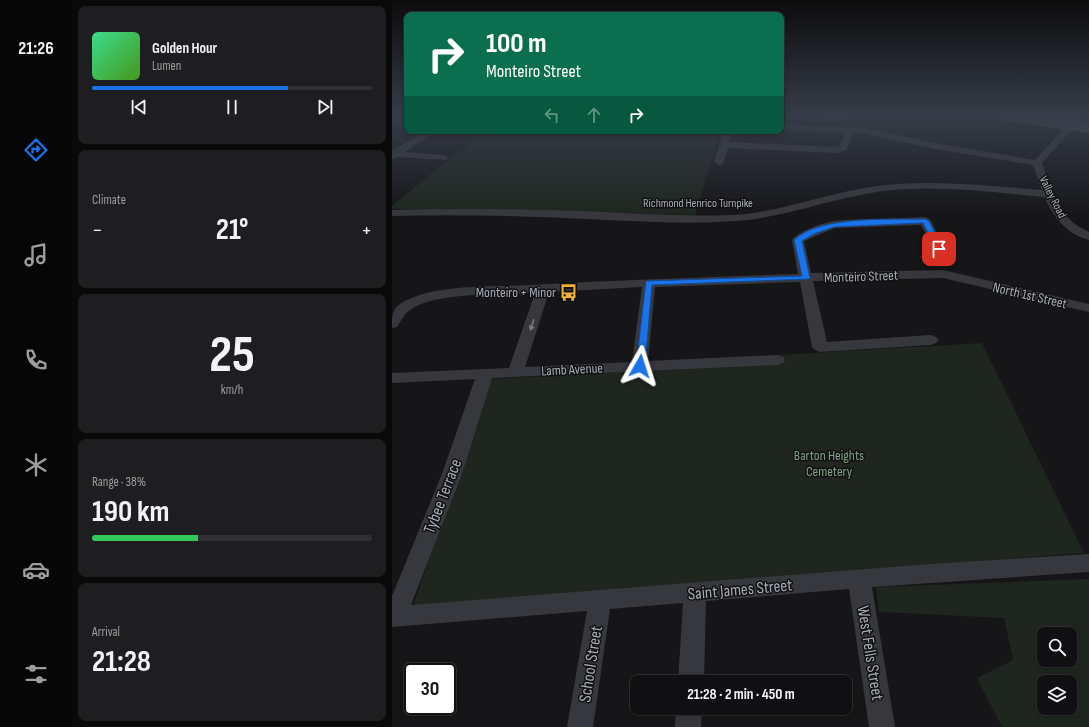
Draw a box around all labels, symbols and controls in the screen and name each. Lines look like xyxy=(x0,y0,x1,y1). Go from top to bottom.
text: 100 m xyxy=(486,27,547,60)
icon: right xyxy=(420,28,472,80)
text: 21:26 xyxy=(18,38,54,59)
text: Golden Hour xyxy=(152,39,217,58)
text: Lumen xyxy=(152,58,181,74)
text: Monteiro Street xyxy=(486,61,581,82)
icon: previous xyxy=(128,96,150,118)
icon: pause xyxy=(221,96,243,118)
icon: next xyxy=(314,96,336,118)
icon: left xyxy=(541,104,563,126)
icon: ahead xyxy=(583,104,605,126)
icon: right xyxy=(625,104,647,126)
icon: directions xyxy=(22,136,50,164)
street label: Valley Road xyxy=(1036,174,1070,221)
text: Climate xyxy=(92,192,126,208)
street label: Richmond Henrico Turnpike xyxy=(643,196,753,211)
text: 21° xyxy=(216,212,248,248)
text: − xyxy=(92,217,103,244)
text: + xyxy=(361,217,372,244)
pin xyxy=(922,232,956,266)
icon: arrive xyxy=(928,238,950,260)
icon: music xyxy=(22,241,50,269)
street label: Monteiro Street xyxy=(824,267,898,286)
street label: North 1st Street xyxy=(991,279,1069,312)
bus stop icon: Monteiro + Minor xyxy=(559,282,579,302)
place label: Monteiro + Minor xyxy=(476,284,556,301)
one-way arrow xyxy=(529,320,535,332)
text: 25 xyxy=(209,324,255,387)
position arrow xyxy=(619,345,661,387)
icon: phone xyxy=(22,346,50,374)
street label: Lamb Avenue xyxy=(541,359,603,380)
text: km/h xyxy=(221,382,243,398)
park label: Barton Heights Cemetery xyxy=(794,447,864,480)
icon: climate xyxy=(22,451,50,479)
street label: Tybee Terrace xyxy=(420,456,466,537)
text: Range · 38% xyxy=(92,474,146,490)
text: 190 km xyxy=(92,494,170,530)
icon: car xyxy=(22,556,50,584)
street label: Saint James Street xyxy=(687,575,793,605)
street label: West Fells Street xyxy=(853,604,887,702)
text: Arrival xyxy=(92,624,120,640)
street label: School Street xyxy=(575,624,607,704)
map controls xyxy=(1037,627,1077,715)
button: search xyxy=(1037,627,1077,667)
text: 21:28 xyxy=(92,644,151,680)
icon: filters xyxy=(22,660,50,688)
speed limit sign: 30 xyxy=(404,663,456,715)
button: layers xyxy=(1037,675,1077,715)
text: 21:28 · 2 min · 450 m xyxy=(687,685,795,704)

